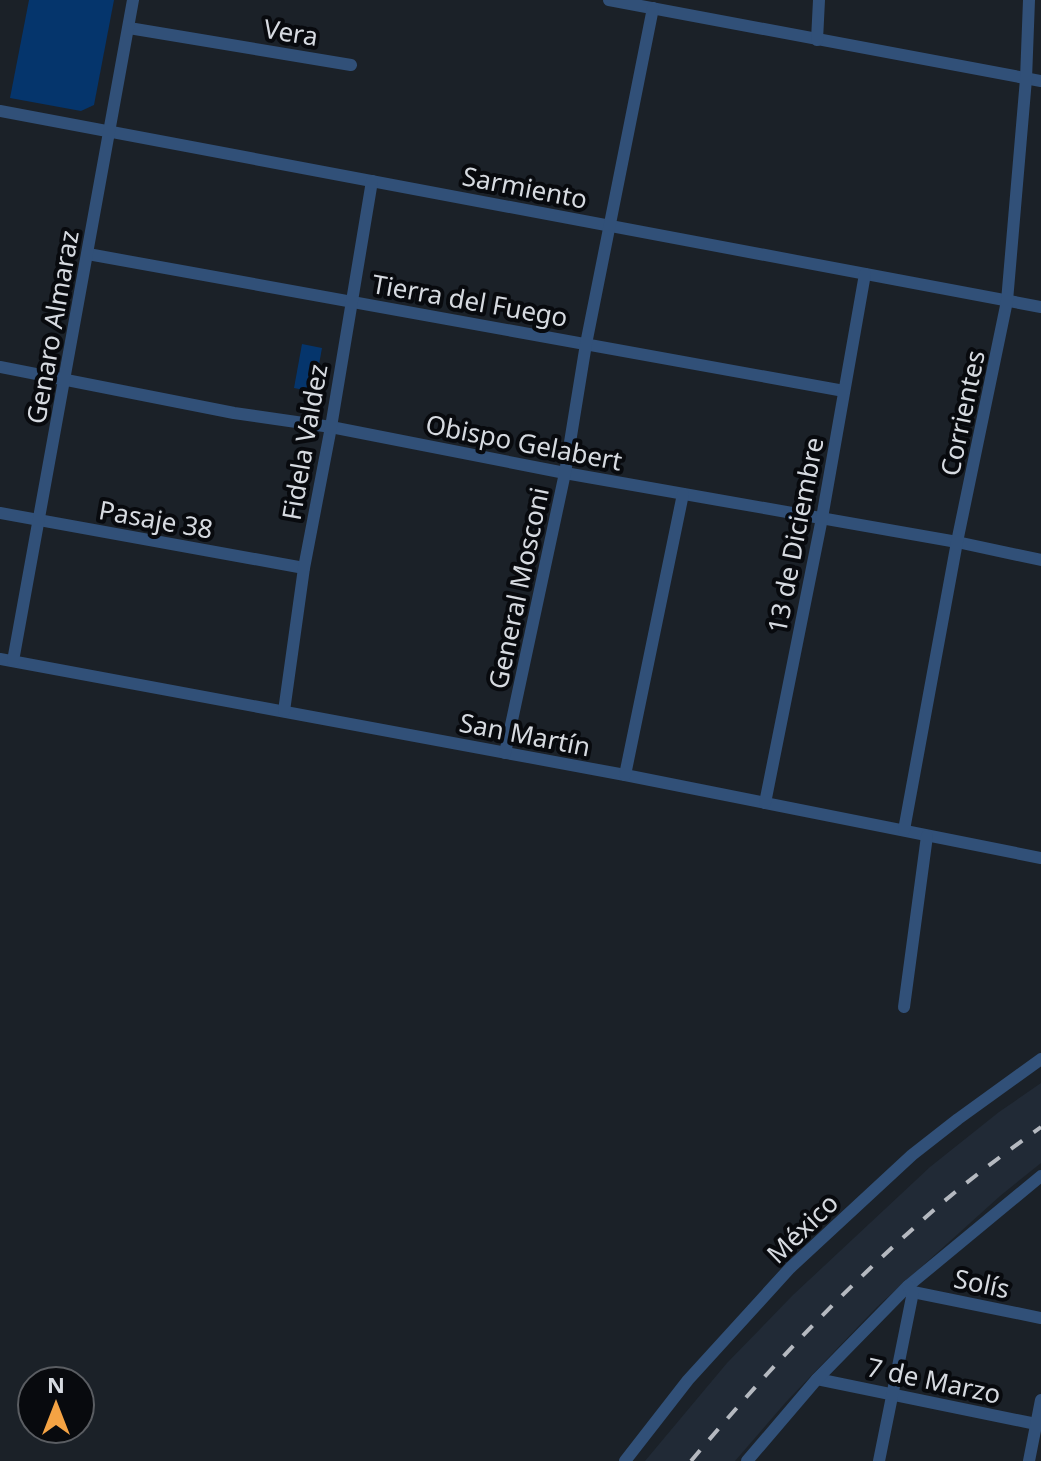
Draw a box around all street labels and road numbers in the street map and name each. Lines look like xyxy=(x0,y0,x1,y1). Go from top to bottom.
street label: Vera xyxy=(261,10,321,54)
street label: Sarmiento xyxy=(459,157,591,217)
street label: Genaro Almaraz xyxy=(17,227,87,427)
street label: Tierra del Fuego xyxy=(369,265,571,335)
street label: Corrientes xyxy=(931,347,993,479)
street label: Fidela Valdez xyxy=(273,361,335,523)
street label: Obispo Gelabert xyxy=(423,405,625,479)
street label: 13 de Diciembre xyxy=(758,434,832,636)
street label: General Mosconi xyxy=(479,484,557,692)
street label: Pasaje 38 xyxy=(96,491,216,547)
street label: San Martín xyxy=(456,704,594,764)
street label: México xyxy=(758,1185,846,1271)
street label: Solís xyxy=(951,1260,1013,1306)
street label: 7 de Marzo xyxy=(864,1348,1004,1412)

